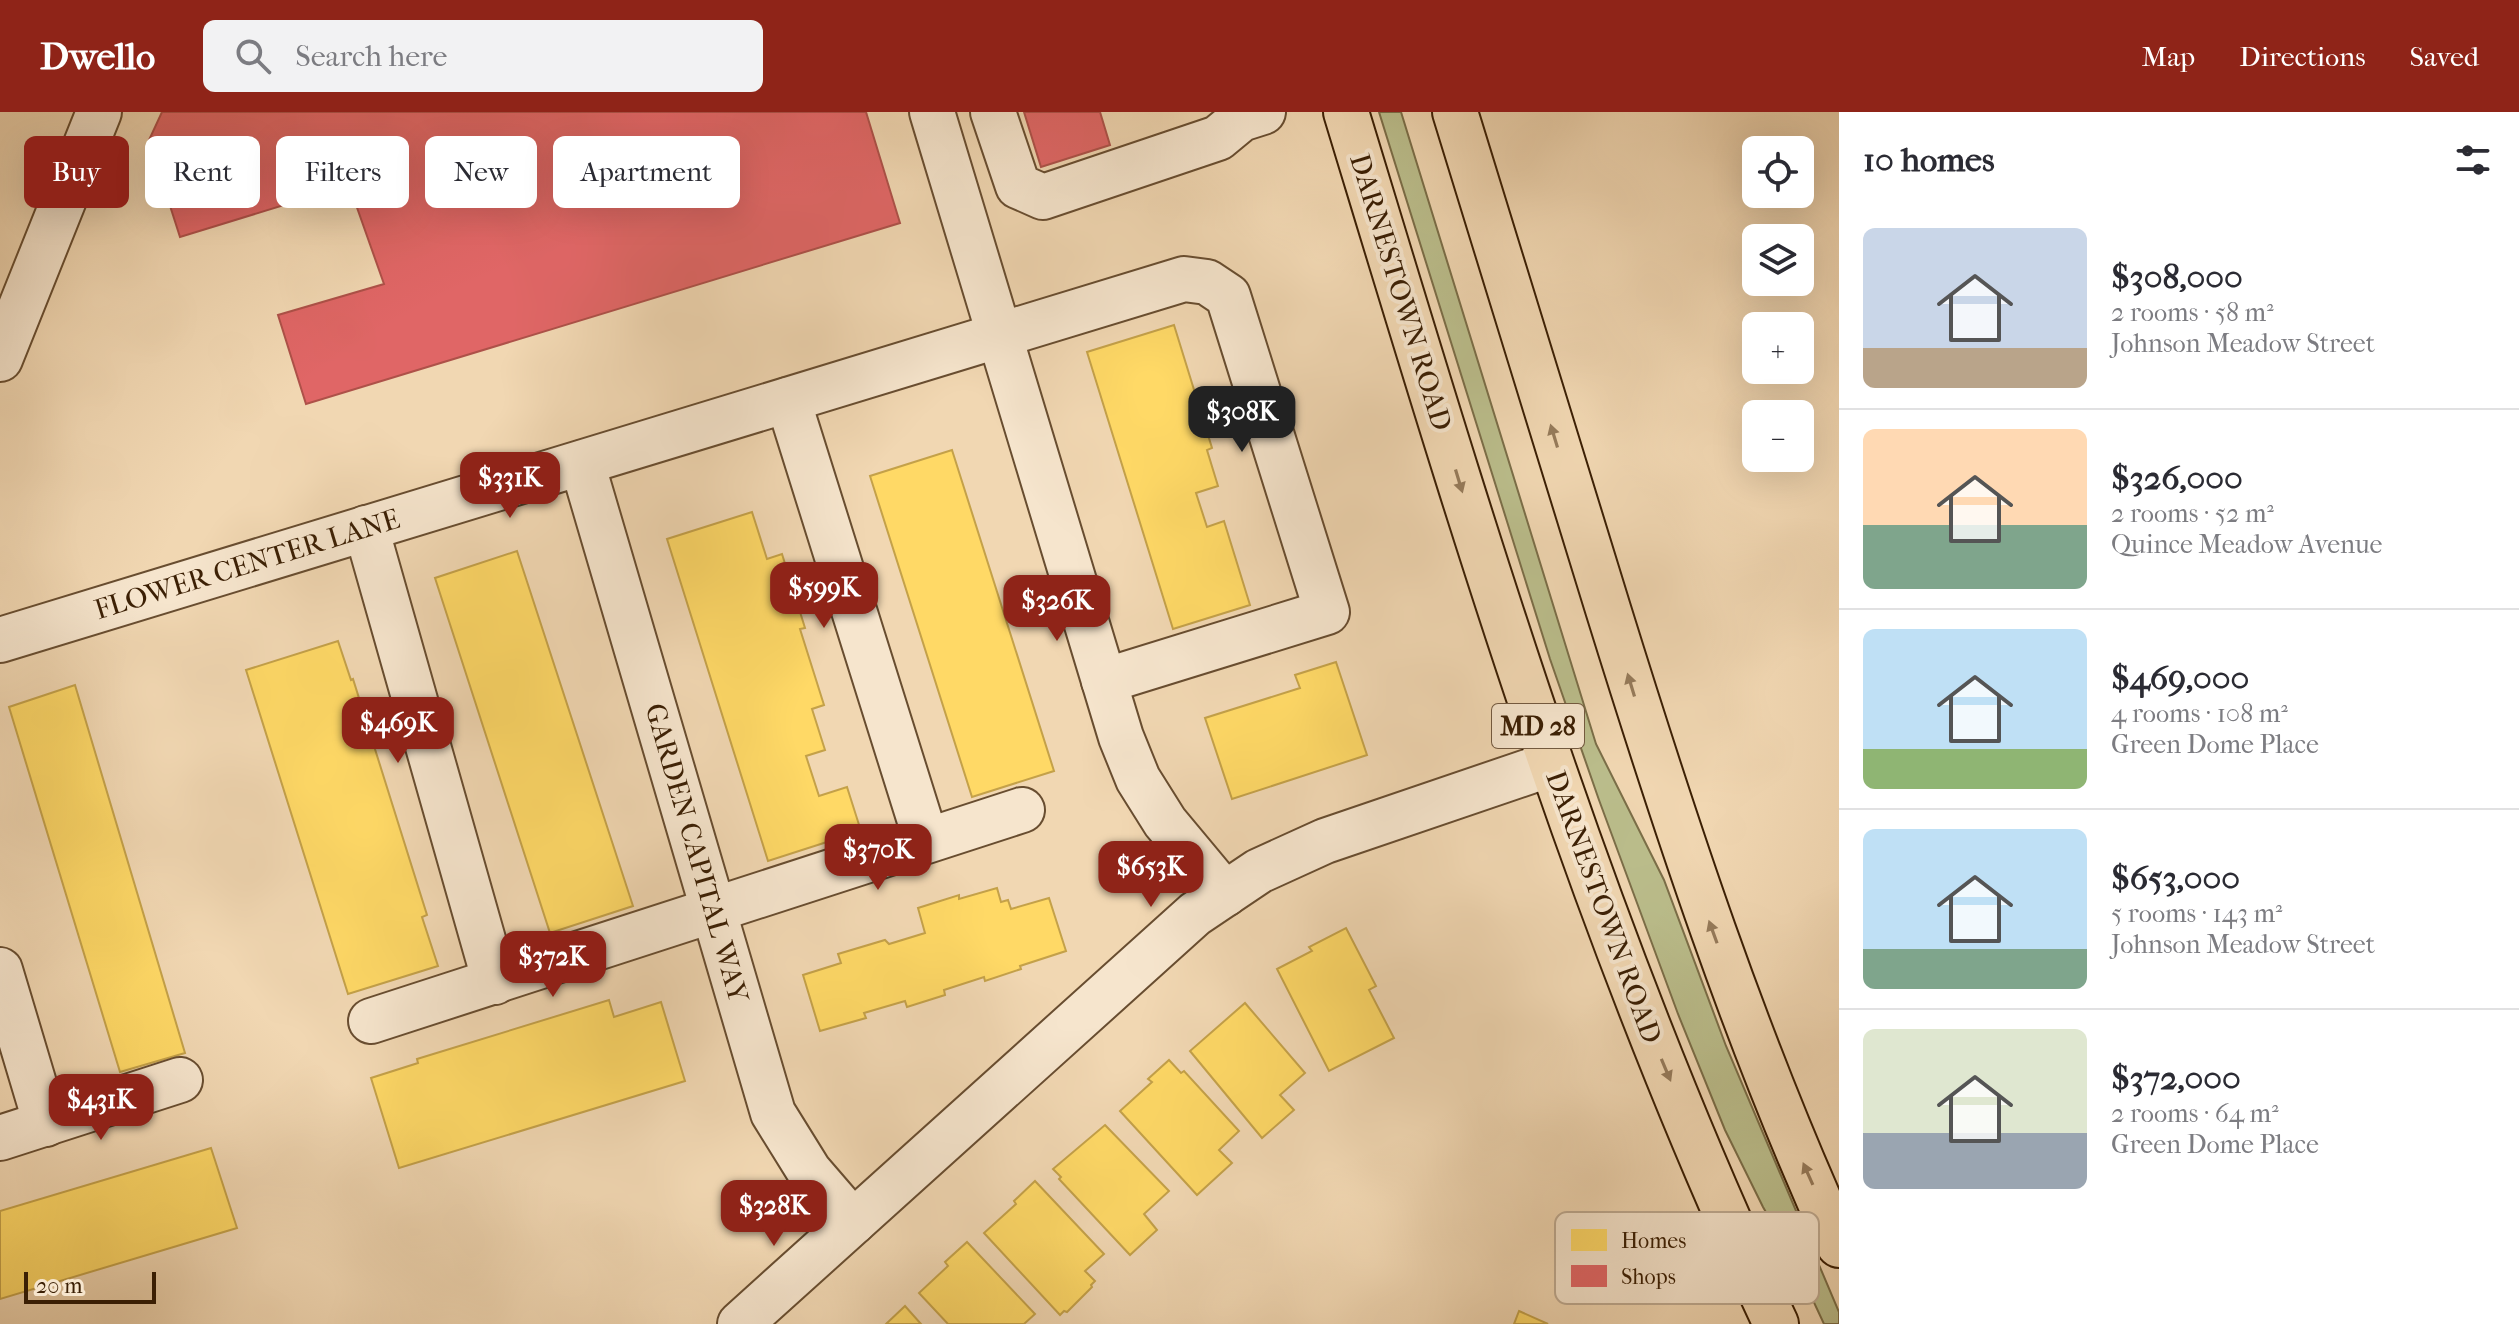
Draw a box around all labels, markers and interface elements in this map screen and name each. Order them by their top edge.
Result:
search box [203,20,763,92]
text: Dwello [40,34,155,79]
icon: search [231,34,275,78]
text: Search here [295,39,447,74]
text: Map [2142,40,2195,73]
text: Directions [2239,40,2366,73]
text: Saved [2410,40,2479,73]
chip: Buy [24,136,129,208]
chip: Rent [145,136,260,208]
chip: Filters [276,136,409,208]
chip: New [425,136,537,208]
chip: Apartment [553,136,740,208]
map controls [1742,136,1814,472]
button: locate [1742,136,1814,208]
icon: filters [2451,138,2495,182]
text: 10 homes [1863,140,1994,180]
street label: DARNESTOWN ROAD [1343,150,1459,434]
button: layers [1742,224,1814,296]
text: $308,000 [2111,257,2243,297]
icon: home [1927,260,2023,356]
text: 2 rooms · 58 m² [2111,297,2274,328]
button: + [1742,312,1814,384]
text: Johnson Meadow Street [2111,328,2375,359]
pin: $308K [1186,386,1298,454]
text: $308K [1206,396,1278,427]
button: − [1742,400,1814,472]
one-way arrow [1548,424,1560,448]
pin: $331K [454,452,566,520]
text: $326,000 [2111,458,2243,498]
icon: home [1927,461,2023,557]
text: $331K [478,462,542,493]
one-way arrow [1453,469,1466,493]
text: 2 rooms · 52 m² [2111,498,2274,529]
street label: FLOWER CENTER LANE [90,502,404,626]
text: Quince Meadow Avenue [2111,529,2382,560]
pin: $599K [768,562,880,630]
text: $599K [788,572,860,603]
pin: $326K [1001,575,1113,643]
text: $326K [1021,585,1093,616]
text: $469,000 [2111,658,2249,698]
icon: home [1927,661,2023,757]
one-way arrow [1625,672,1637,696]
pin: $469K [342,697,454,765]
text: 4 rooms · 108 m² [2111,698,2288,729]
street label: GARDEN CAPITAL WAY [638,700,756,1007]
road number: MD 28 [1492,704,1584,748]
text: $469K [360,707,436,738]
text: Green Dome Place [2111,729,2319,760]
street label: DARNESTOWN ROAD [1539,766,1669,1048]
pin: $370K [822,824,934,892]
text: $370K [843,834,913,865]
pin: $653K [1095,841,1207,909]
text: $653K [1116,851,1186,882]
text: $653,000 [2111,858,2240,898]
icon: home [1927,861,2023,957]
text: 5 rooms · 143 m² [2111,898,2282,929]
one-way arrow [1706,919,1719,943]
text: Johnson Meadow Street [2111,929,2375,960]
pin: $372K [497,931,609,999]
text: $372K [518,941,588,972]
one-way arrow [1659,1058,1672,1082]
text: $372,000 [2111,1058,2241,1098]
icon: home [1927,1061,2023,1157]
pin: $431K [45,1074,157,1142]
text: $431K [67,1084,135,1115]
text: 2 rooms · 64 m² [2111,1098,2279,1129]
text: Green Dome Place [2111,1129,2319,1160]
one-way arrow [1801,1162,1814,1185]
pin: $328K [718,1180,830,1248]
text: $328K [739,1190,809,1221]
legend [1555,1212,1819,1304]
text: Homes [1621,1228,1686,1254]
text: Shops [1621,1264,1676,1290]
scale bar [24,1268,156,1304]
text: 20 m [36,1273,82,1299]

